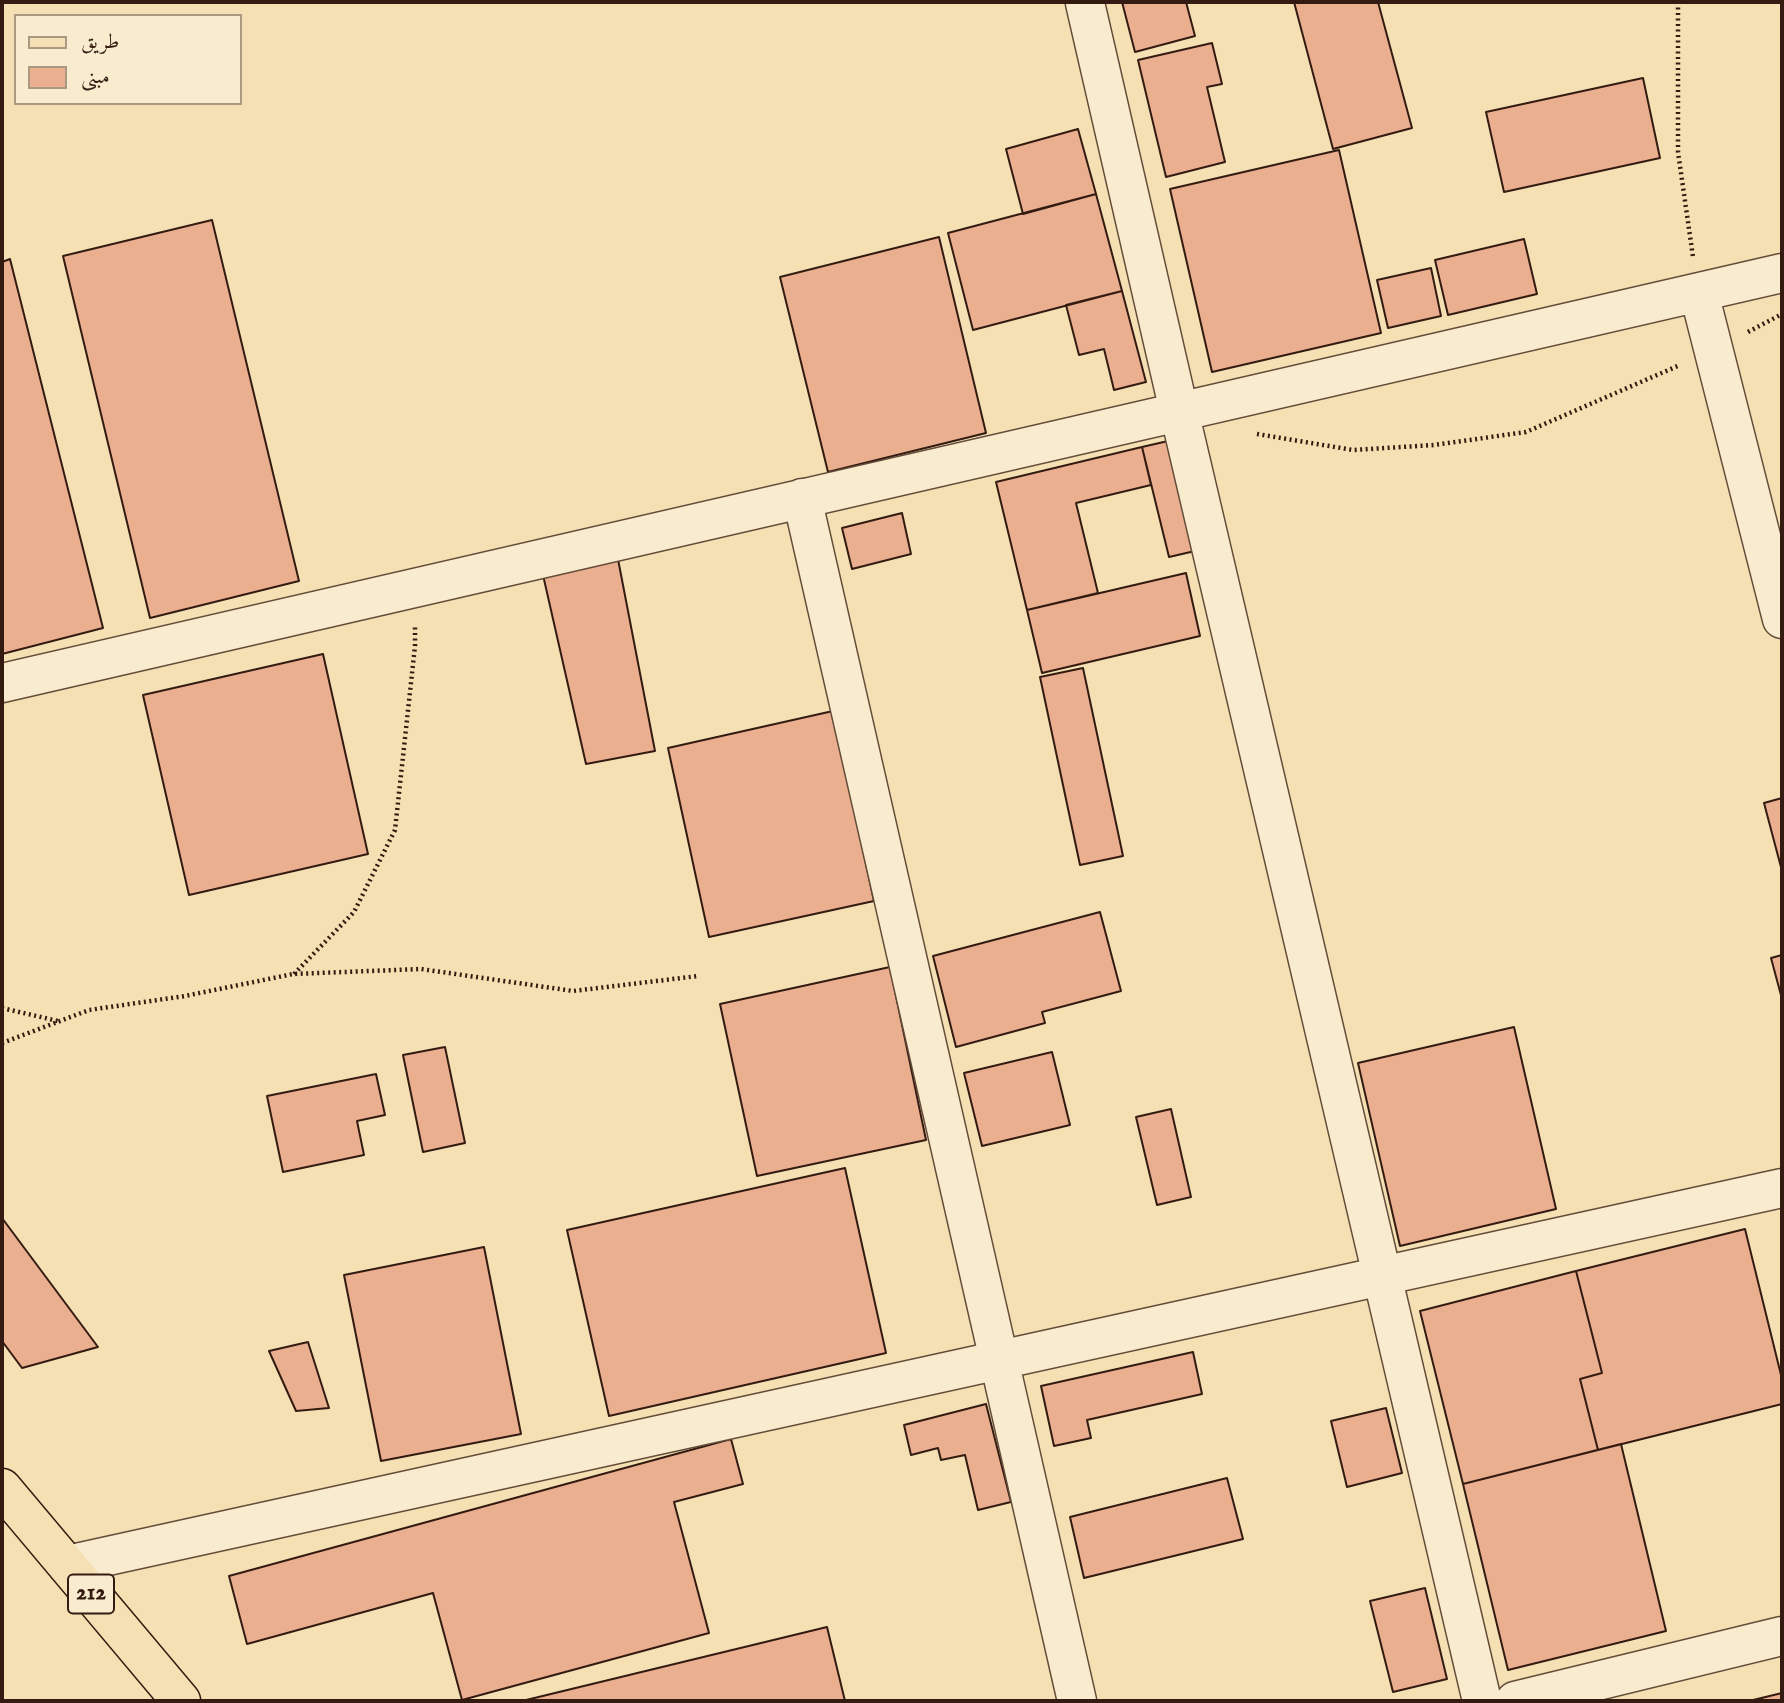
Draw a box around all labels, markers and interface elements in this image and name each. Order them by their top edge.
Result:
legend [14,14,242,105]
text: طريق [81,29,119,56]
text: مبنى [81,64,110,91]
road number: 212 [68,1574,114,1614]

